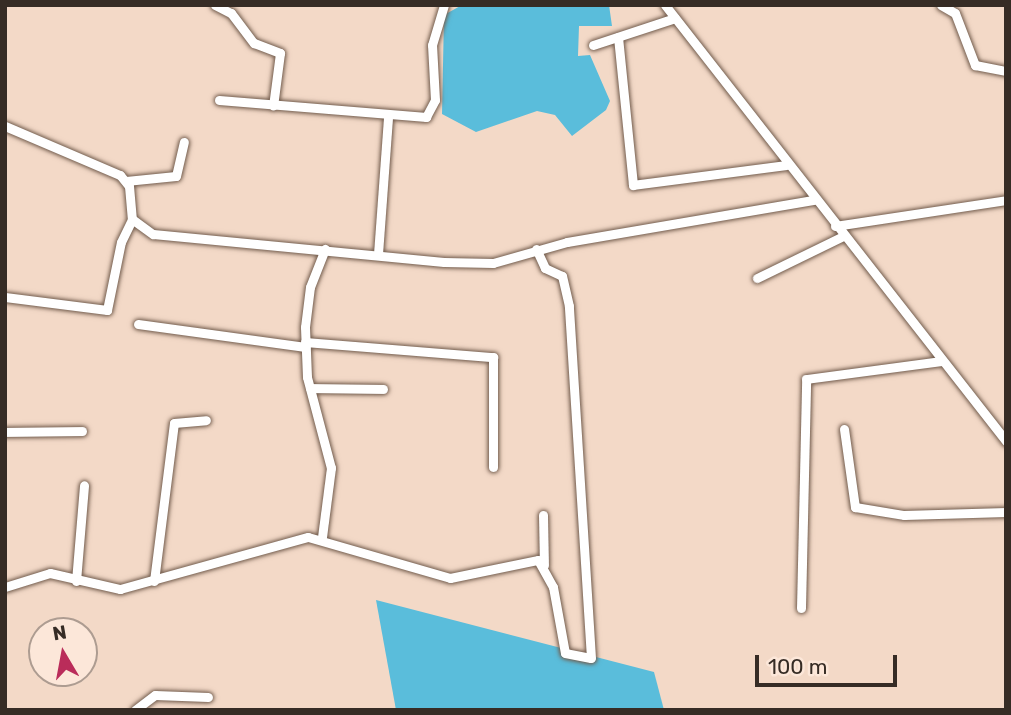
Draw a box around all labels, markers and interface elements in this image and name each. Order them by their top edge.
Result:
north arrow [28,617,98,687]
text: N [51,620,68,645]
scale bar [759,642,901,686]
text: 100 m [768,654,827,679]

